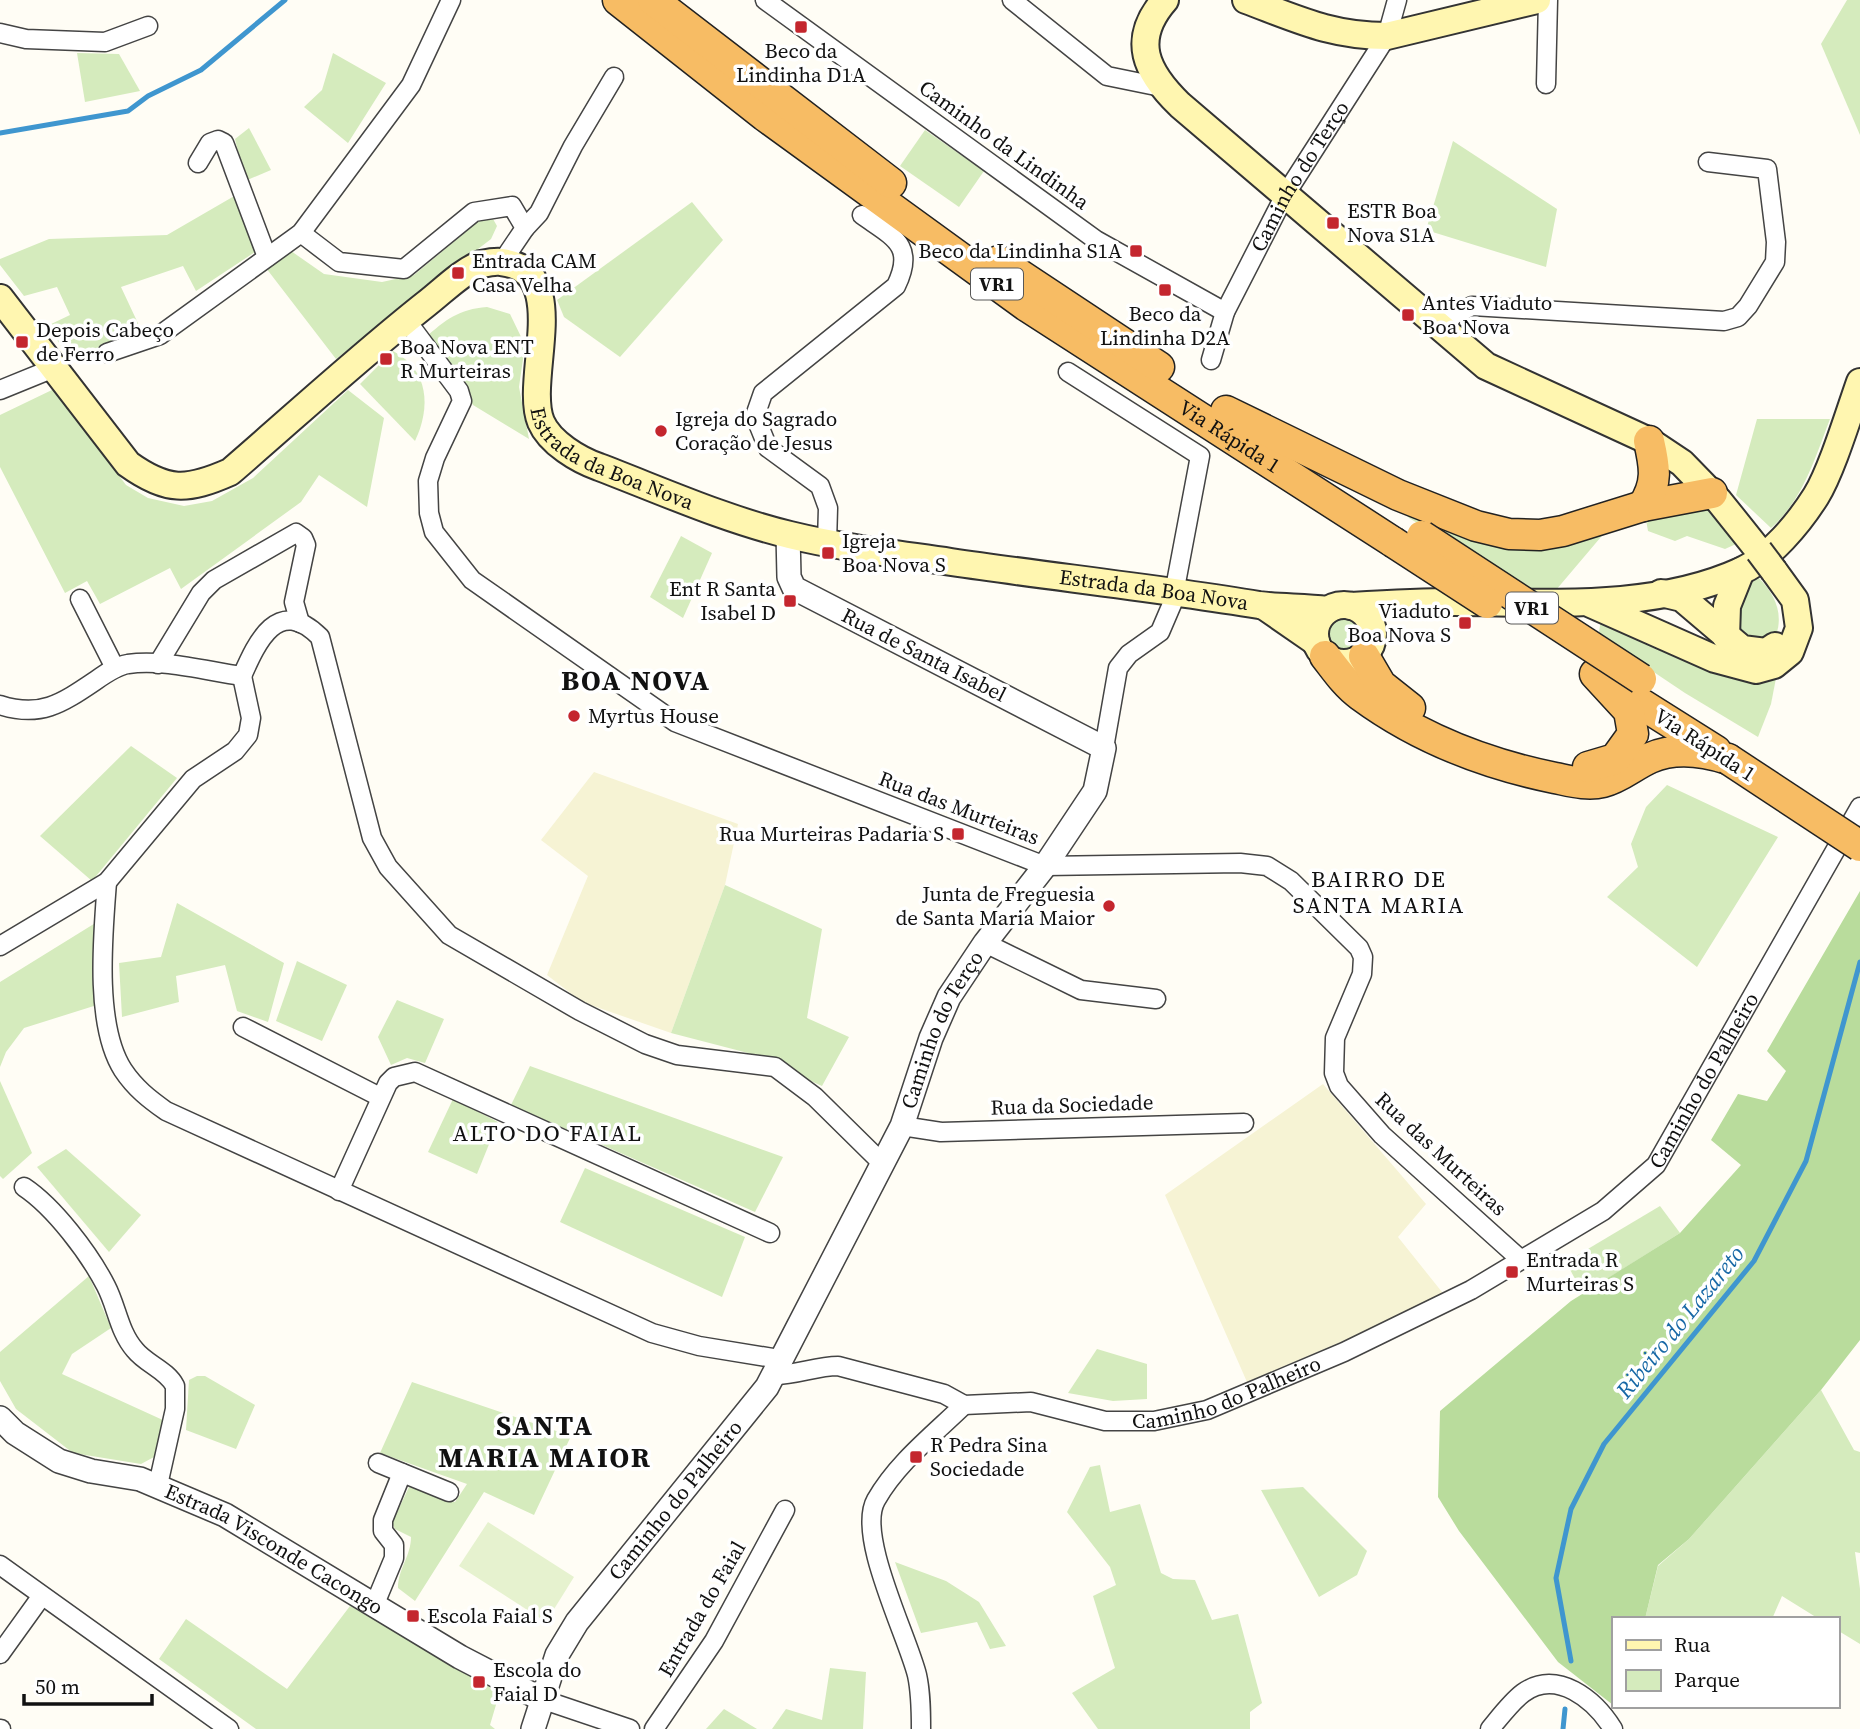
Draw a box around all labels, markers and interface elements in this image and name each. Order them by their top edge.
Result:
marker: Beco da Lindinha D1A [793,19,809,35]
place label: Beco da Lindinha D1A [736,36,866,89]
street label: Caminho da Lindinha [913,73,1095,216]
street label: Caminho do Terço [1243,95,1356,257]
place label: ESTR Boa Nova S1A [1347,196,1437,249]
marker: ESTR Boa Nova S1A [1325,215,1341,231]
place label: Beco da Lindinha S1A [918,236,1122,265]
marker: Beco da Lindinha S1A [1128,243,1144,259]
place label: Entrada CAM Casa Velha [472,246,597,299]
marker: Entrada CAM Casa Velha [450,265,466,281]
road number: VR1 [971,268,1023,300]
marker: Beco da Lindinha D2A [1157,282,1173,298]
place label: Antes Viaduto Boa Nova [1422,288,1552,341]
place label: Beco da Lindinha D2A [1100,299,1230,352]
marker: Antes Viaduto Boa Nova [1400,307,1416,323]
place label: Depois Cabeço de Ferro [36,315,174,368]
place label: Boa Nova ENT R Murteiras [400,332,534,385]
marker: Depois Cabeço de Ferro [14,334,30,350]
marker: Boa Nova ENT R Murteiras [378,351,394,367]
street label: Via Rápida 1 [1173,393,1286,480]
street label: Estrada da Boa Nova [523,404,698,517]
place label: Igreja do Sagrado Coração de Jesus [675,404,837,457]
marker: Igreja do Sagrado Coração de Jesus [653,423,669,439]
place label: Igreja Boa Nova S [842,526,946,579]
marker: Igreja Boa Nova S [820,545,836,561]
street label: Estrada da Boa Nova [1058,562,1251,617]
place label: Ent R Santa Isabel D [669,574,776,627]
marker: Ent R Santa Isabel D [782,593,798,609]
road number: VR1 [1506,593,1558,624]
place label: Viaduto Boa Nova S [1347,596,1451,649]
street label: Rua de Santa Isabel [837,601,1012,709]
marker: Viaduto Boa Nova S [1457,615,1473,631]
district label: BOA NOVA [561,661,711,699]
place label: Myrtus House [588,701,719,730]
street label: Via Rápida 1 [1649,701,1762,788]
marker: Myrtus House [566,708,582,724]
street label: Rua das Murteiras [875,764,1044,852]
place label: Rua Murteiras Padaria S [719,819,944,848]
marker: Rua Murteiras Padaria S [950,826,966,842]
district label: BAIRRO DE SANTA MARIA [1293,863,1465,921]
place label: Junta de Freguesia de Santa Maria Maior [895,879,1095,932]
marker: Junta de Freguesia de Santa Maria Maior [1101,898,1117,914]
street label: Caminho do Terço [894,945,990,1112]
street label: Caminho do Palheiro [1642,987,1765,1174]
street label: Rua das Murteiras [1369,1085,1513,1222]
street label: Rua da Sociedade [990,1087,1154,1122]
district label: ALTO DO FAIAL [453,1117,643,1149]
water label: Ribeiro do Lazareto [1608,1239,1752,1406]
place label: Entrada R Murteiras S [1526,1245,1634,1298]
marker: Entrada R Murteiras S [1504,1264,1520,1280]
street label: Caminho do Palheiro [1132,1348,1325,1435]
district label: SANTA MARIA MAIOR [438,1406,652,1476]
street label: Caminho do Palheiro [601,1414,749,1586]
place label: R Pedra Sina Sociedade [930,1430,1048,1483]
marker: R Pedra Sina Sociedade [908,1449,924,1465]
street label: Estrada Visconde Cacongo [161,1476,389,1621]
street label: Entrada do Faial [651,1536,752,1682]
place label: Escola Faial S [427,1601,553,1630]
marker: Escola Faial S [405,1608,421,1624]
legend [1612,1617,1839,1708]
text: Rua [1674,1630,1711,1659]
place label: Escola do Faial D [493,1655,581,1708]
scale bar [24,1662,152,1706]
text: Parque [1674,1665,1740,1694]
text: 50 m [35,1672,80,1701]
marker: Escola do Faial D [471,1674,487,1690]

